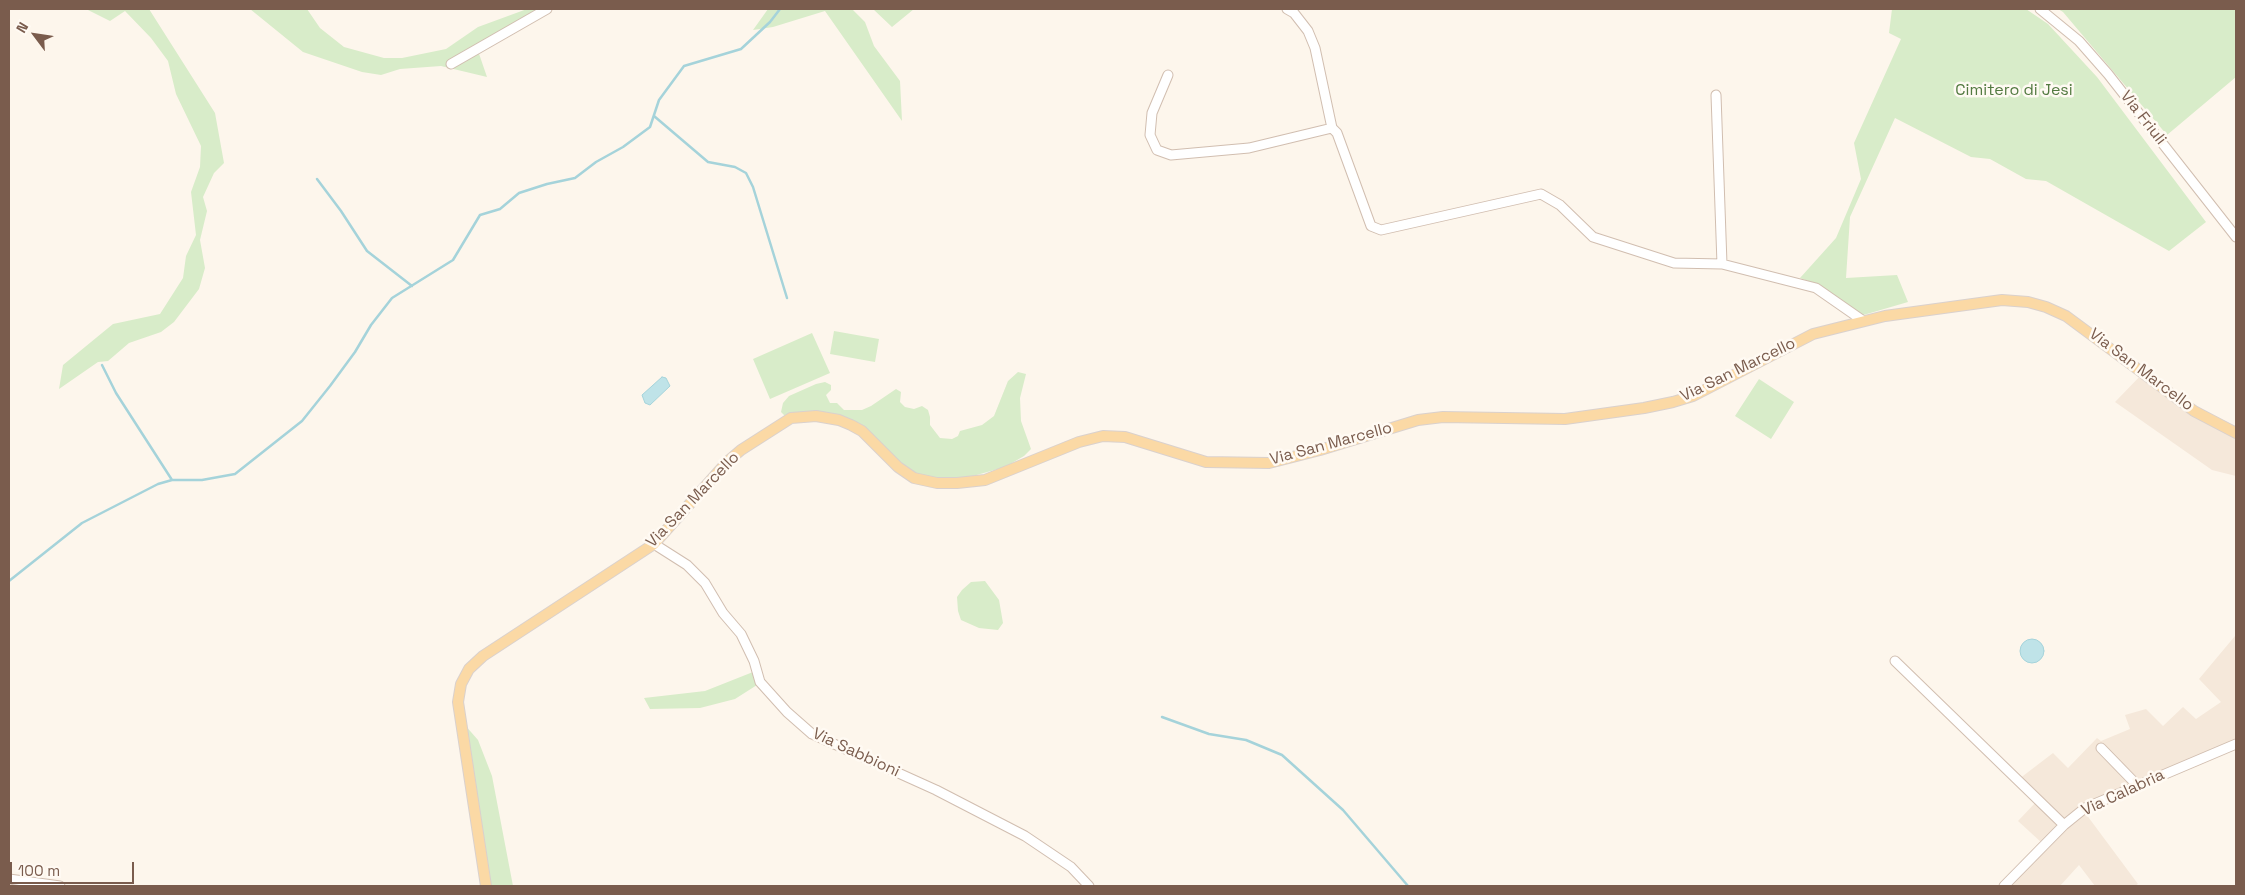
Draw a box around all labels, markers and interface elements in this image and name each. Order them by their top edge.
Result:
north arrow [10,10,60,60]
text: N [12,19,32,36]
park label: Cimitero di Jesi [1955,81,2073,101]
street label: Via Friuli [2116,87,2170,149]
street label: Via San Marcello [2085,325,2197,415]
street label: Via San Marcello [1677,334,1799,406]
street label: Via San Marcello [1268,418,1394,470]
street label: Via San Marcello [642,448,744,552]
street label: Via Sabbioni [809,724,903,782]
street label: Via Calabria [2079,765,2167,821]
scale bar [12,852,136,884]
text: 100 m [18,861,60,880]

